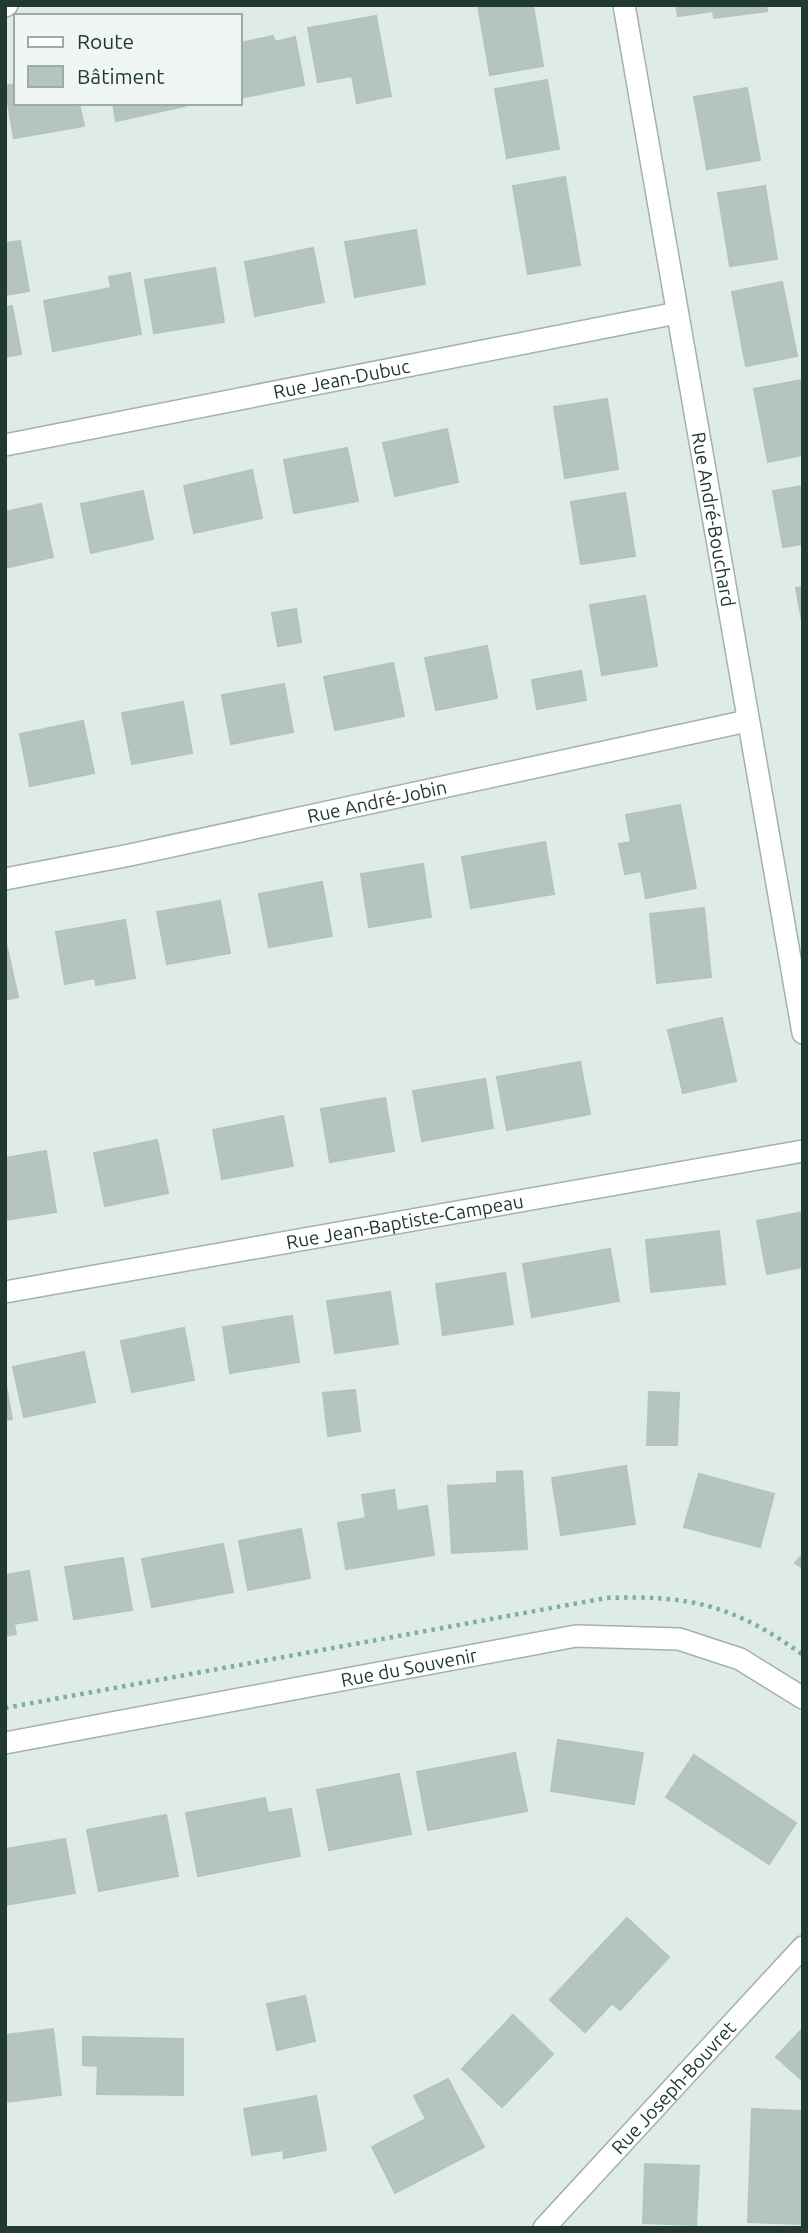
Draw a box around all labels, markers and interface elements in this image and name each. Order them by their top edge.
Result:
legend [14,14,242,105]
text: Route [77,29,134,53]
text: Bâtiment [77,64,164,88]
street label: Rue Jean-Dubuc [271,355,412,403]
street label: Rue André-Bouchard [688,430,740,608]
street label: Rue André-Jobin [305,776,449,827]
street label: Rue Jean-Baptiste-Campeau [284,1190,525,1253]
street label: Rue du Souvenir [339,1644,479,1691]
street label: Rue Joseph-Bouvret [607,2016,740,2159]

